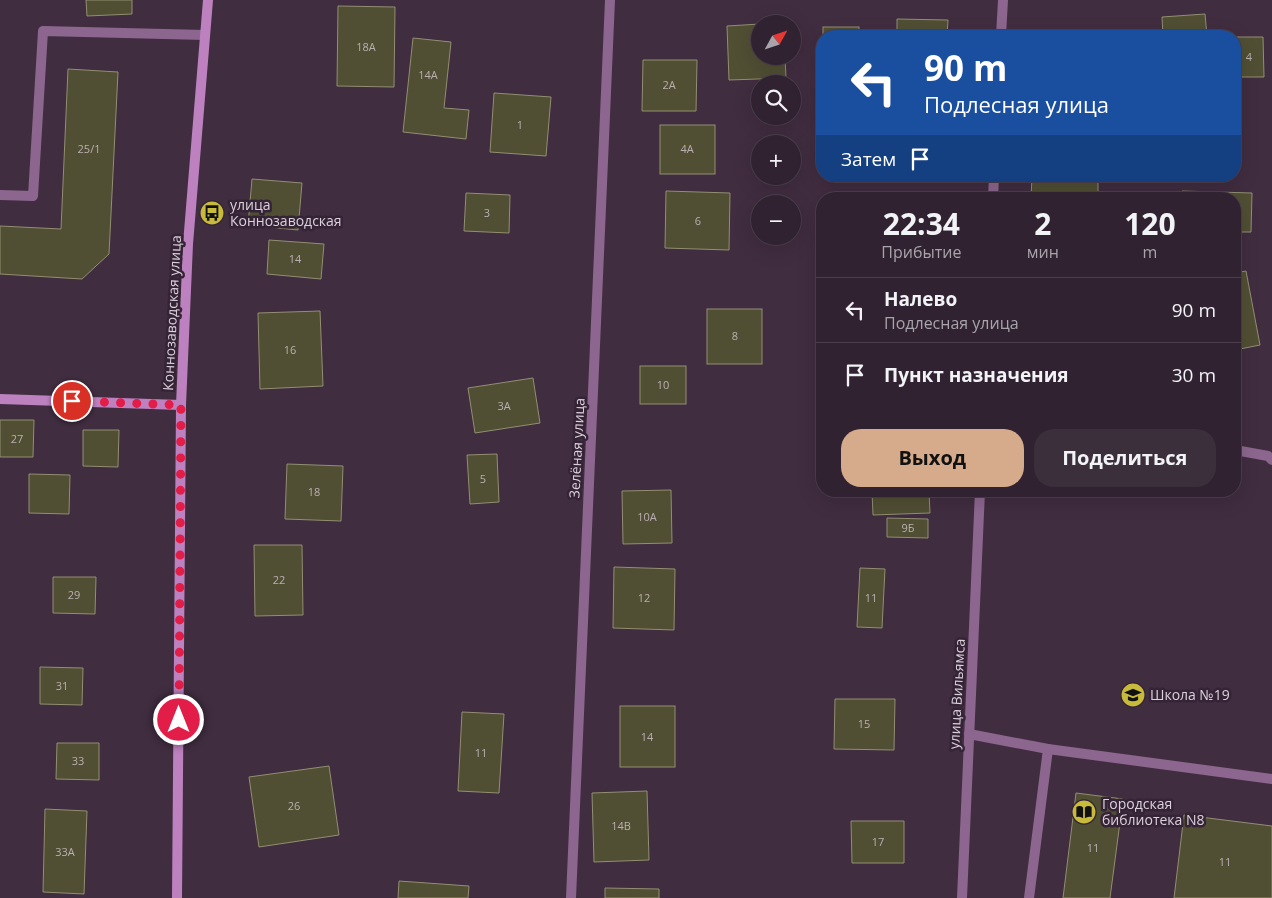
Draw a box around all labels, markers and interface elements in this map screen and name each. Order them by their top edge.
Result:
north arrow [751,15,801,65]
map controls [751,15,801,245]
house number: 18А [356,39,376,54]
text: 90 m [924,44,1007,91]
house number: 4 [1246,49,1253,64]
icon: left [841,50,906,115]
house number: 14А [418,67,438,82]
button: search [751,75,801,125]
house number: 2А [662,77,676,92]
text: Подлесная улица [924,89,1109,119]
house number: 1 [517,117,523,132]
button: + [751,135,801,185]
house number: 25/1 [78,141,100,156]
house number: 4А [680,141,694,156]
icon: arrive [906,145,934,173]
text: Затем [841,146,896,172]
place label: улица Коннозаводская [230,195,342,230]
button: − [751,195,801,245]
bus stop icon: улица Коннозаводская [199,200,225,226]
text: 22:34 [883,203,960,244]
text: 2 [1034,203,1051,244]
text: 120 [1124,203,1176,244]
house number: 3 [484,205,490,220]
house number: 6 [695,213,701,228]
street label: Коннозаводская улица [158,235,185,391]
text: Прибытие [881,241,961,263]
text: мин [1027,241,1059,263]
text: m [1143,241,1157,263]
house number: 14 [289,251,302,266]
text: Налево [884,286,957,312]
icon: left [841,296,869,324]
text: 90 m [1172,297,1216,323]
text: Подлесная улица [884,312,1019,334]
house number: 8 [732,328,738,343]
house number: 16 [284,342,296,357]
icon: arrive [841,361,869,389]
text: Пункт назначения [884,362,1069,388]
text: 30 m [1172,362,1216,388]
house number: 10 [657,377,669,392]
pin [51,380,93,422]
icon: arrive [58,387,86,415]
street label: Зелёная улица [564,397,589,499]
house number: 3А [497,398,511,413]
button: Выход [841,429,1024,487]
button: Поделиться [1034,429,1216,487]
house number: 27 [11,431,23,446]
house number: 5 [480,471,486,486]
house number: 18 [308,484,320,499]
house number: 10А [637,509,657,524]
house number: 9Б [901,520,915,535]
house number: 22 [273,572,285,587]
house number: 29 [68,587,80,602]
house number: 12 [638,590,650,605]
house number: 11 [865,590,877,605]
street label: улица Вильямса [944,638,969,750]
house number: 31 [56,678,68,693]
school or university icon: Школа №19 [1120,682,1146,708]
place label: Школа №19 [1150,685,1230,704]
position arrow [152,693,204,745]
house number: 15 [858,716,870,731]
house number: 14 [641,729,654,744]
house number: 11 [475,745,487,760]
house number: 33 [72,753,84,768]
place label: Городская библиотека N8 [1102,794,1205,829]
house number: 26 [288,798,300,813]
library icon: Городская библиотека N8 [1071,799,1097,825]
house number: 14В [611,818,631,833]
house number: 17 [872,834,884,849]
house number: 11 [1087,840,1099,855]
house number: 33А [55,844,75,859]
house number: 11 [1219,854,1231,869]

